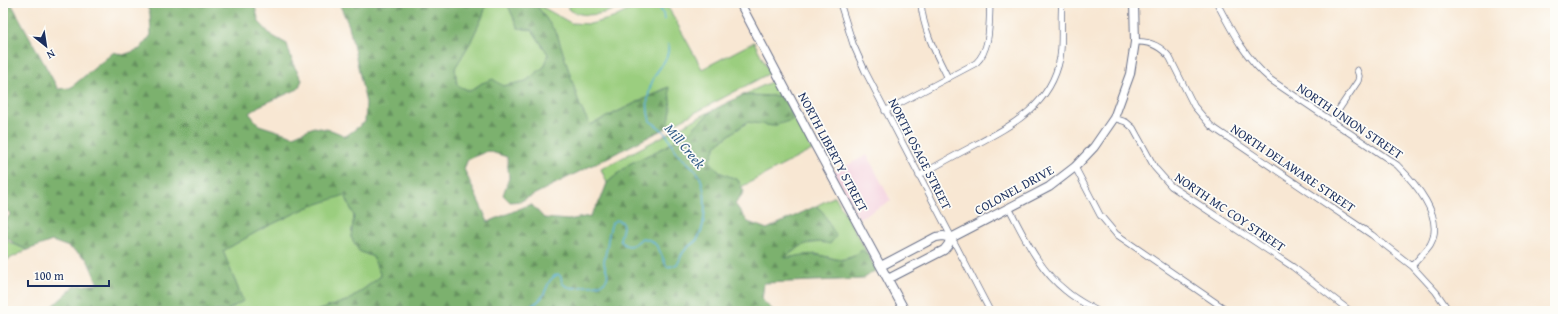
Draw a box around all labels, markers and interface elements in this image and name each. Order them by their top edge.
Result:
north arrow [26,26,66,66]
text: N [43,46,58,64]
street label: NORTH UNION STREET [1293,78,1407,164]
street label: NORTH LIBERTY STREET [793,89,873,216]
street label: NORTH OSAGE STREET [884,95,957,214]
water label: Mill Creek [660,119,710,173]
street label: NORTH DELAWARE STREET [1227,119,1360,217]
street label: COLONEL DRIVE [971,160,1057,220]
street label: NORTH MC COY STREET [1171,168,1290,257]
scale bar [28,262,109,288]
text: 100 m [34,267,64,284]

